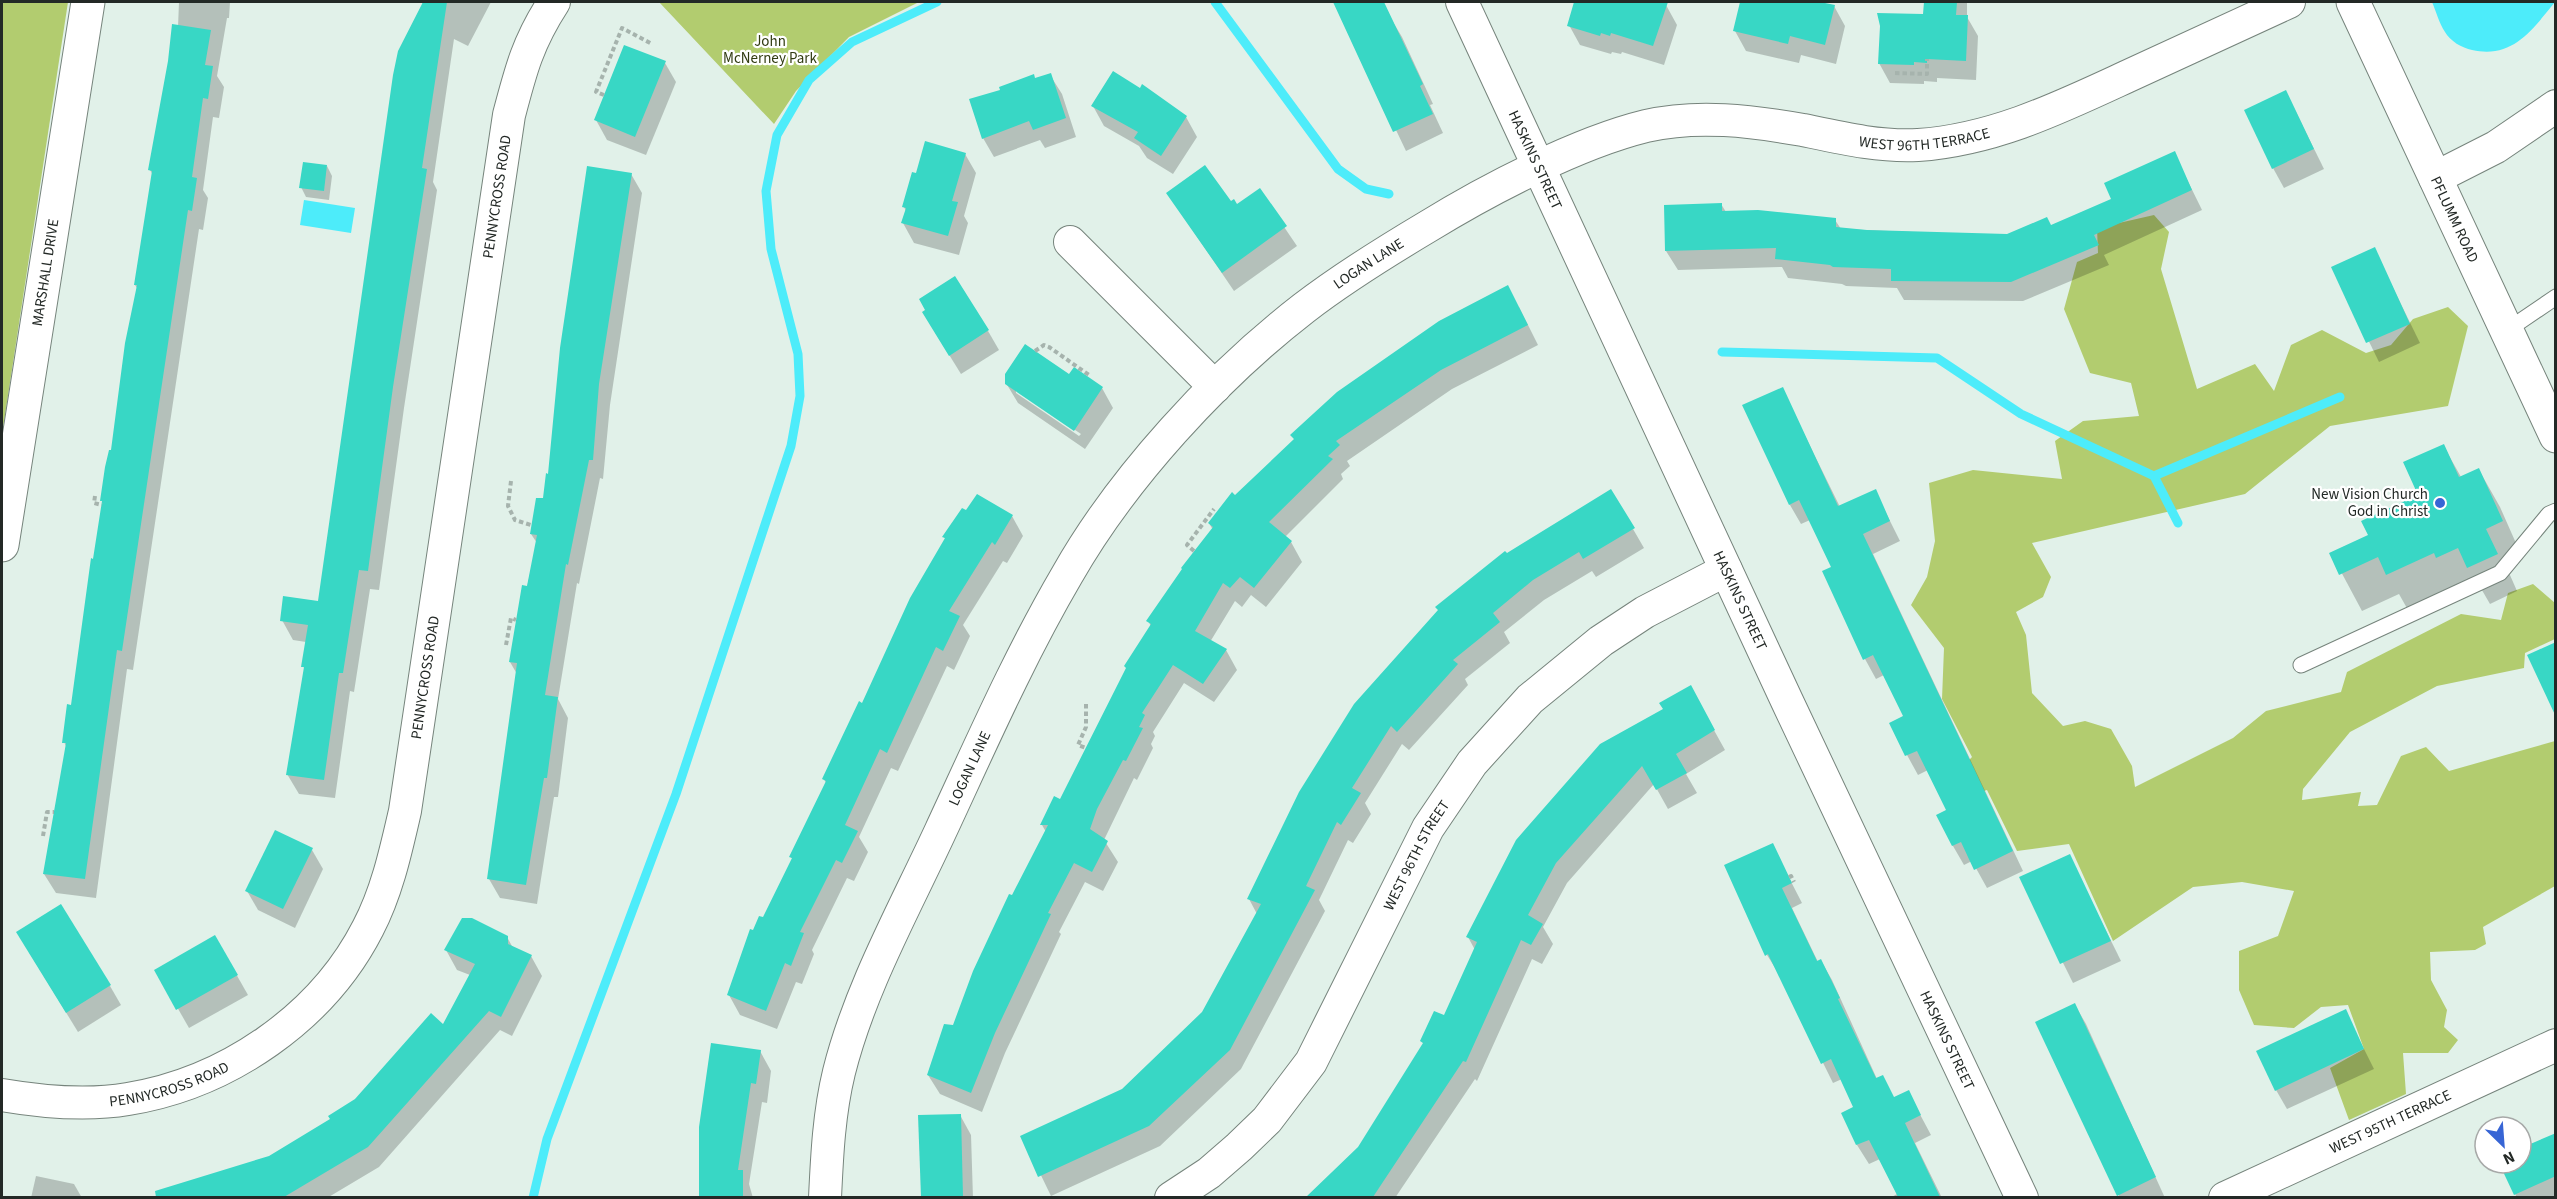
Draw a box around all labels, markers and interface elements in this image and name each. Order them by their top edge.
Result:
park label: John McNerney Park [723,31,818,69]
street label: HASKINS STREET [1503,107,1567,213]
street label: WEST 96TH TERRACE [1857,123,1992,156]
street label: PENNYCROSS ROAD [478,134,517,260]
street label: PFLUMM ROAD [2425,173,2483,266]
street label: MARSHALL DRIVE [27,217,65,328]
street label: LOGAN LANE [1329,233,1408,294]
place label: New Vision Church God in Christ [2311,484,2428,522]
marker: New Vision Church God in Christ [2433,496,2447,510]
street label: HASKINS STREET [1708,548,1772,654]
street label: PENNYCROSS ROAD [406,614,445,741]
street label: LOGAN LANE [944,728,996,809]
street label: WEST 96TH STREET [1378,796,1455,914]
street label: HASKINS STREET [1914,987,1979,1093]
street label: PENNYCROSS ROAD [108,1057,233,1112]
street label: WEST 95TH TERRACE [2326,1085,2455,1159]
north arrow [2473,1115,2533,1175]
text: N [2499,1145,2518,1170]

